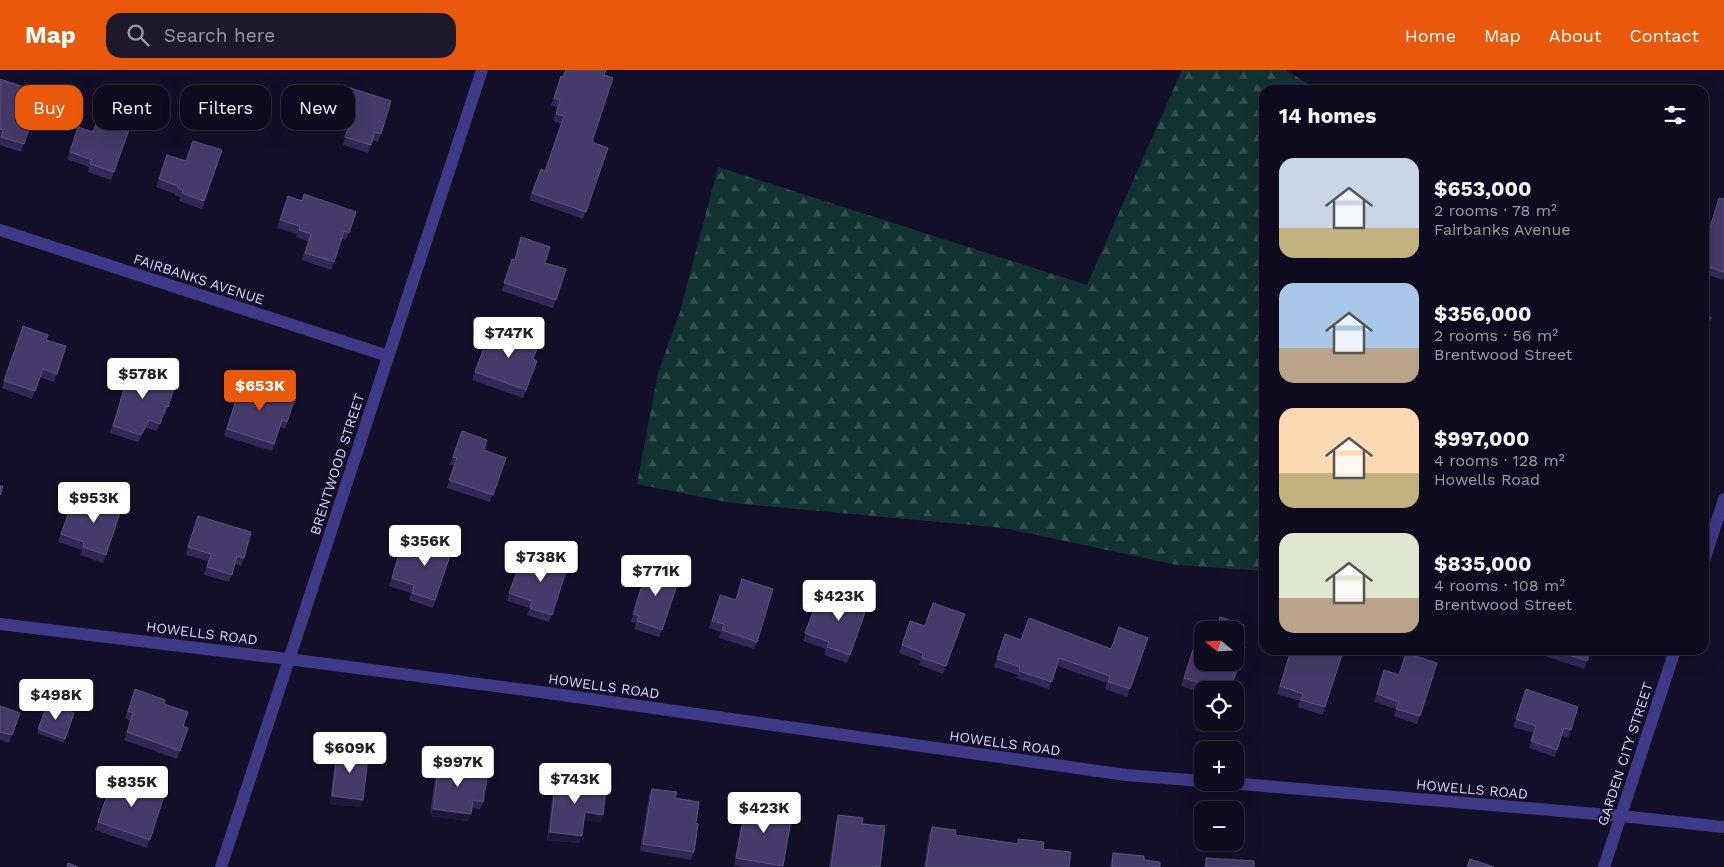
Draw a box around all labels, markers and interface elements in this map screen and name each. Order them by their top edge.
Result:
search box [106,13,456,58]
text: Map [25,21,76,49]
icon: search [124,21,152,49]
text: Search here [164,24,275,47]
text: Home [1405,25,1456,46]
text: Map [1484,25,1521,46]
text: About [1549,25,1601,46]
text: Contact [1629,25,1699,46]
chip: Buy [15,85,83,130]
chip: Rent [93,85,170,130]
chip: Filters [180,85,271,130]
chip: New [281,85,355,130]
icon: filters [1661,101,1689,129]
text: 14 homes [1279,103,1376,128]
text: $653,000 [1434,176,1532,201]
icon: home [1319,178,1379,238]
text: 2 rooms · 78 m² [1434,201,1557,220]
text: Fairbanks Avenue [1434,220,1571,239]
street label: FAIRBANKS AVENUE [132,250,266,308]
text: $356,000 [1434,301,1532,326]
icon: home [1319,303,1379,363]
pin: $747K [474,316,544,359]
text: $747K [485,323,533,342]
text: 2 rooms · 56 m² [1434,326,1558,345]
text: Brentwood Street [1434,345,1572,364]
pin: $578K [108,358,178,400]
text: $578K [118,364,168,383]
pin: $653K [225,370,295,412]
text: $653K [235,376,285,395]
street label: BRENTWOOD STREET [307,391,368,537]
text: $997,000 [1434,426,1530,451]
icon: home [1319,428,1379,488]
text: 4 rooms · 128 m² [1434,451,1565,470]
text: Howells Road [1434,470,1540,489]
pin: $953K [59,482,129,524]
text: $953K [69,488,119,507]
pin: $356K [390,524,460,567]
text: $356K [400,531,450,550]
pin: $738K [506,540,576,583]
text: $738K [516,547,566,566]
text: $835,000 [1434,551,1532,576]
icon: home [1319,553,1379,613]
pin: $771K [621,554,691,597]
text: $771K [632,561,680,580]
text: 4 rooms · 108 m² [1434,576,1565,595]
pin: $423K [804,580,874,622]
text: $423K [814,586,864,605]
text: Brentwood Street [1434,595,1572,614]
street label: HOWELLS ROAD [145,618,259,648]
north arrow [1194,621,1244,671]
map controls [1194,621,1244,851]
street label: HOWELLS ROAD [547,670,661,702]
pin: $498K [21,678,91,721]
street label: GARDEN CITY STREET [1594,680,1656,828]
button: locate [1194,681,1244,731]
text: $498K [30,685,82,704]
street label: HOWELLS ROAD [948,727,1062,759]
pin: $609K [315,732,385,774]
text: $609K [324,738,376,757]
button: + [1194,741,1244,791]
pin: $997K [423,746,493,788]
text: $997K [433,752,483,771]
pin: $743K [540,762,610,805]
pin: $835K [97,766,167,808]
text: $743K [550,769,600,788]
text: $835K [107,772,157,791]
street label: HOWELLS ROAD [1415,776,1529,802]
pin: $423K [729,792,799,834]
text: $423K [739,798,789,817]
button: − [1194,801,1244,851]

